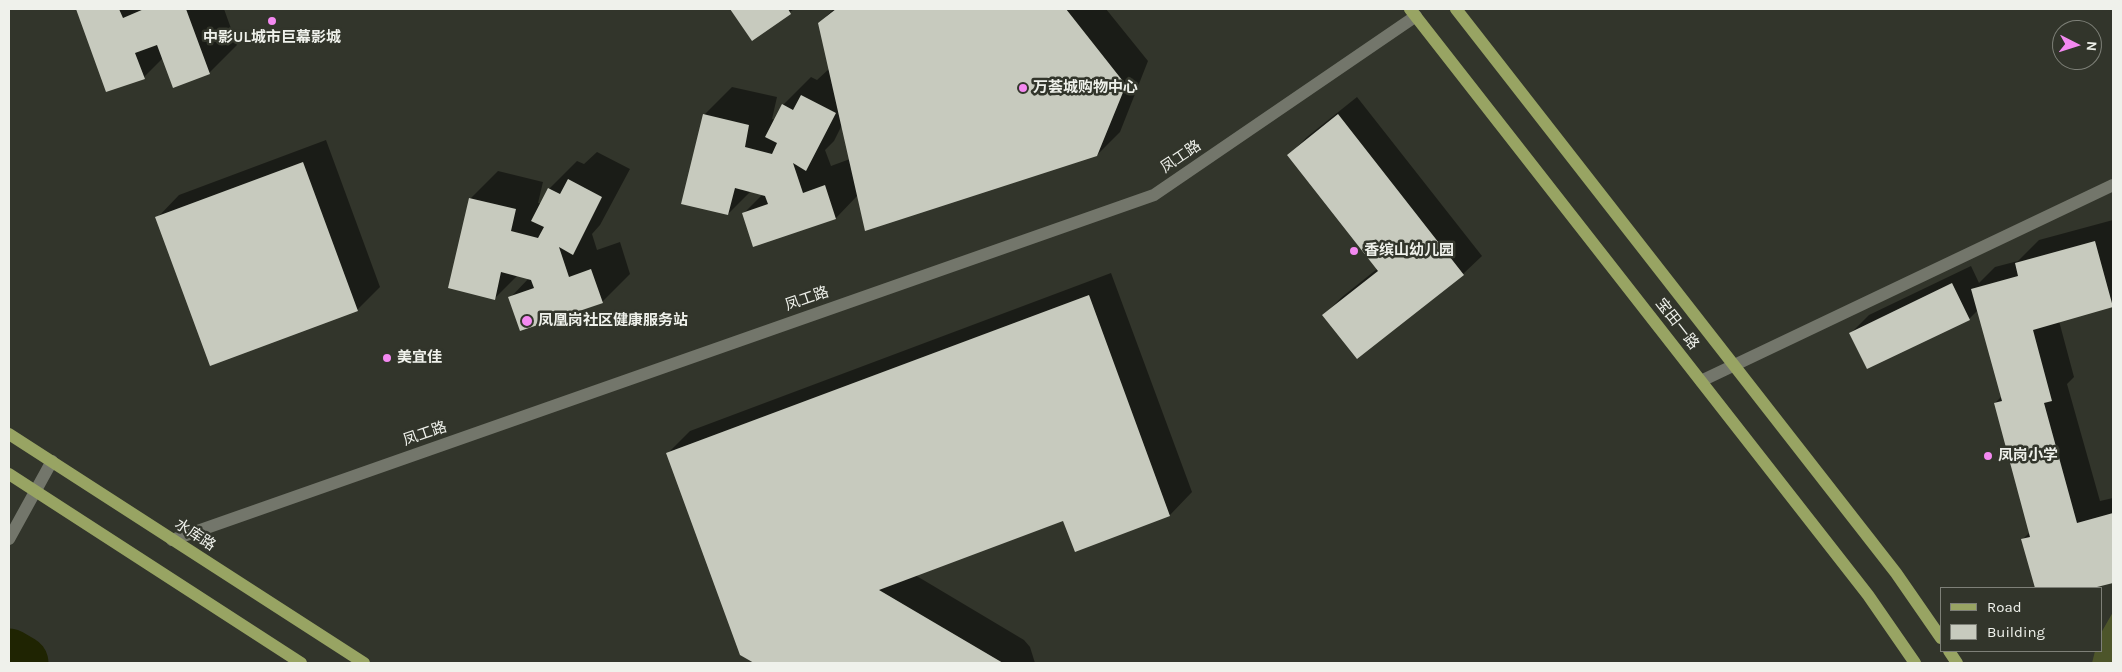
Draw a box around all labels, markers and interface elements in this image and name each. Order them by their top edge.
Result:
marker: 中影UL城市巨幕影城 [266,15,278,27]
north arrow [2052,20,2102,70]
place label: 中影UL城市巨幕影城 [203,29,341,47]
text: N [2083,41,2100,52]
place label: 万荟城购物中心 [1033,79,1138,97]
marker: 万荟城购物中心 [1017,82,1029,94]
street label: 凤工路 [1157,137,1205,177]
place label: 香缤山幼儿园 [1364,242,1454,260]
marker: 香缤山幼儿园 [1348,245,1360,257]
street label: 凤工路 [783,283,831,315]
street label: 宝田一路 [1651,295,1703,353]
place label: 凤凰岗社区健康服务站 [538,312,688,330]
marker: 凤凰岗社区健康服务站 [520,314,534,328]
place label: 美宜佳 [397,349,442,367]
marker: 美宜佳 [381,352,393,364]
street label: 凤工路 [401,418,449,450]
place label: 凤岗小学 [1998,447,2058,465]
marker: 凤岗小学 [1982,450,1994,462]
street label: 水库路 [171,515,219,555]
legend [1940,587,2102,652]
text: Road [1987,598,2022,616]
text: Building [1987,623,2045,641]

